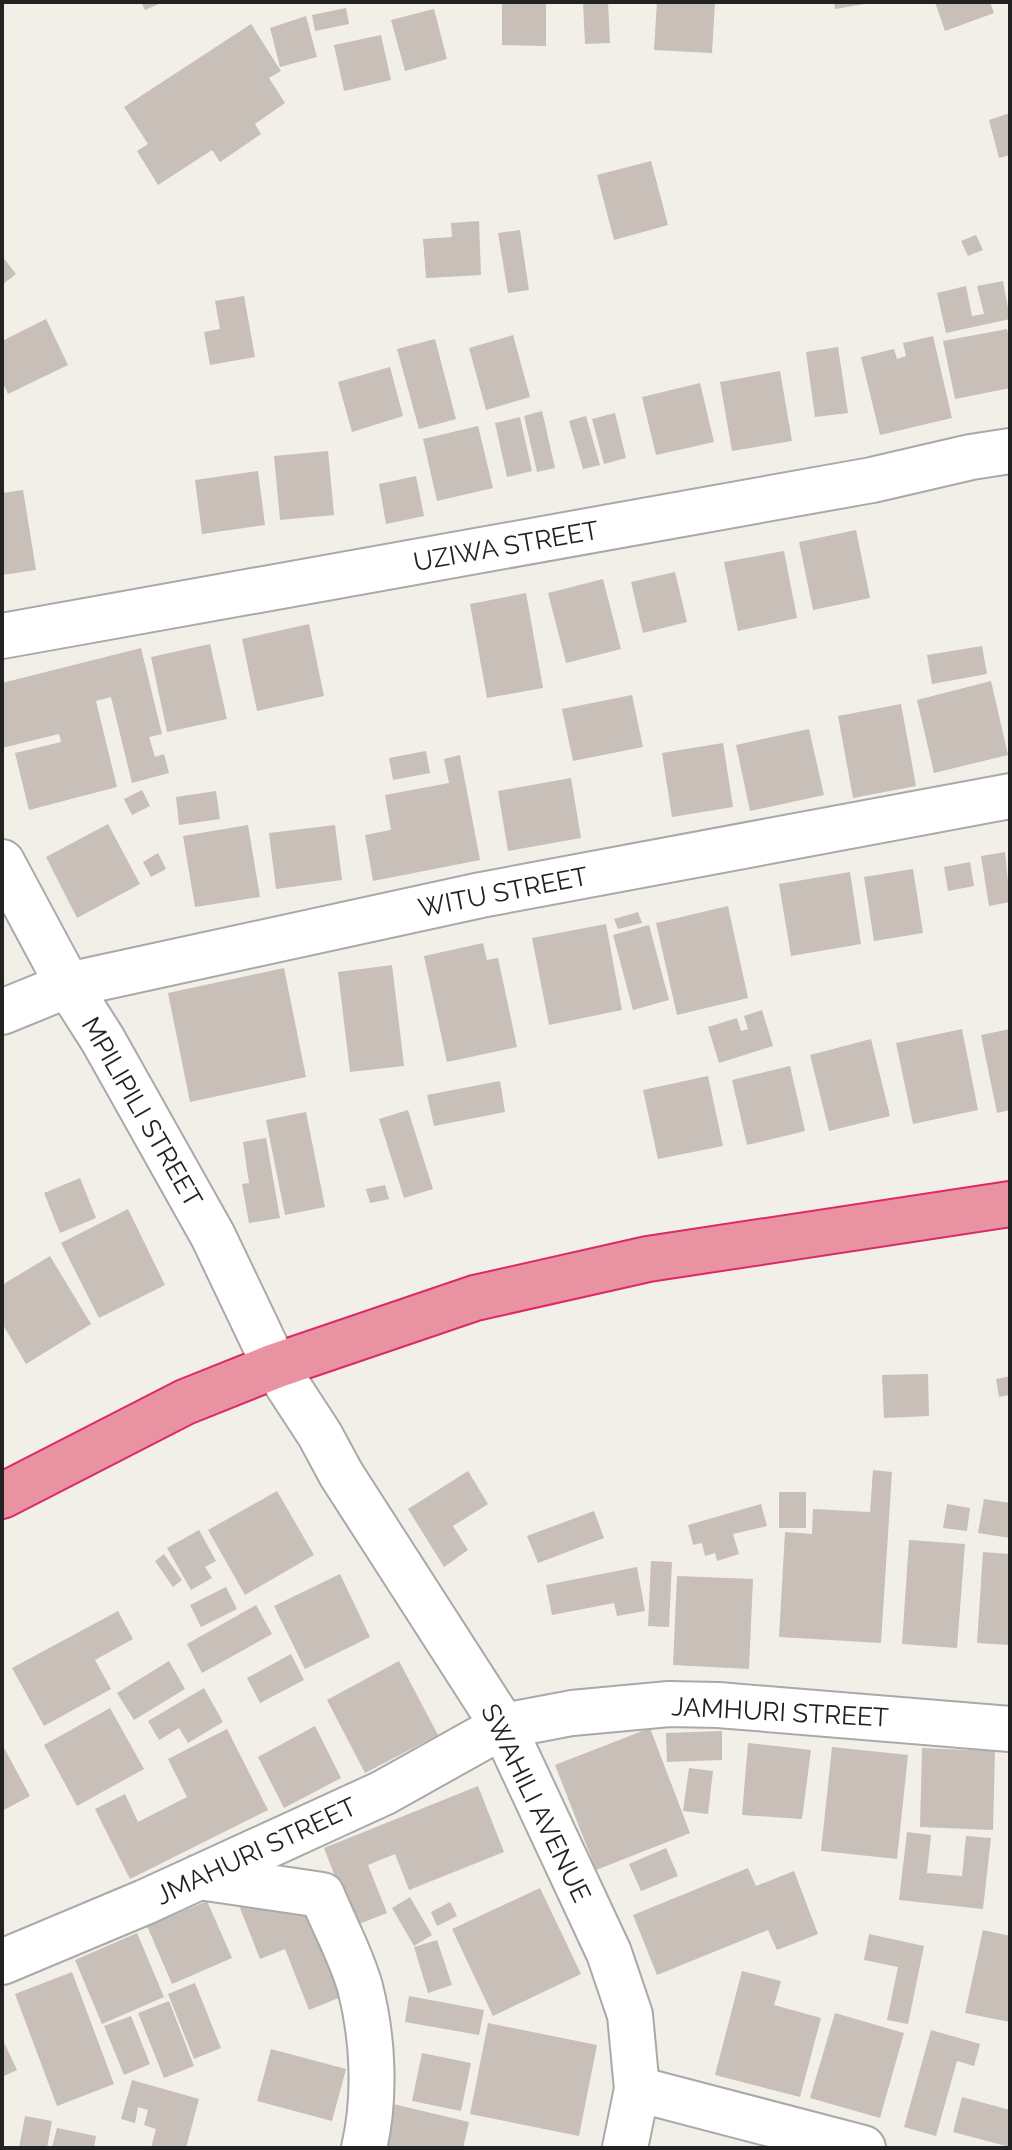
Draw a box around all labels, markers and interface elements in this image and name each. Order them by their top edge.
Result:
street label: UZIWA STREET [411,515,601,577]
street label: WITU STREET [416,861,590,923]
street label: MPILIPILI STREET [76,1012,209,1212]
street label: JAMHURI STREET [671,1691,889,1733]
street label: SWAHILI AVENUE [475,1699,597,1907]
street label: JMAHURI STREET [151,1791,361,1911]

